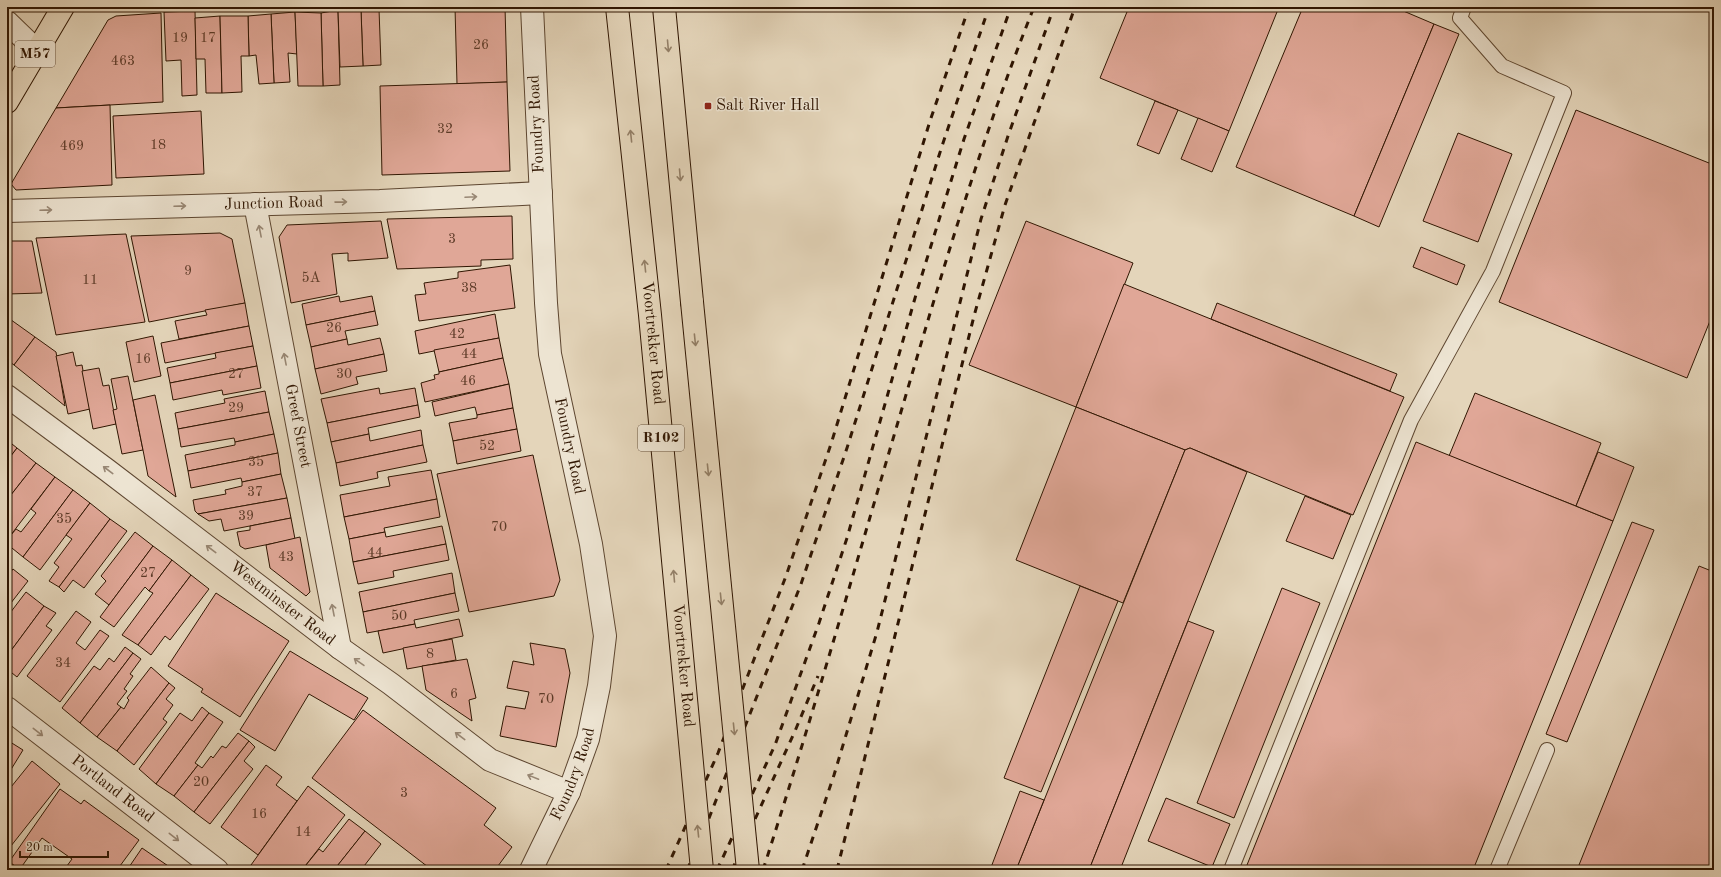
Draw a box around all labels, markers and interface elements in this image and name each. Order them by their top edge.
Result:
house number: 19 [172,31,188,45]
house number: 17 [200,31,216,45]
house number: 26 [473,38,489,52]
one-way arrow [664,39,672,52]
road number: M57 [15,41,55,67]
house number: 463 [111,54,135,68]
street label: Foundry Road [526,74,548,174]
place label: Salt River Hall [716,98,819,114]
marker: Salt River Hall [703,101,713,111]
house number: 32 [437,122,453,136]
one-way arrow [627,130,635,143]
house number: 18 [150,138,166,152]
house number: 469 [60,139,84,153]
one-way arrow [676,168,684,181]
one-way arrow [464,193,477,200]
street label: Junction Road [224,195,324,213]
one-way arrow [334,198,347,205]
one-way arrow [173,202,186,210]
one-way arrow [39,206,52,214]
one-way arrow [256,225,264,238]
house number: 3 [448,232,456,246]
one-way arrow [641,260,649,273]
house number: 9 [184,264,192,278]
house number: 5A [302,271,321,285]
house number: 11 [82,273,98,287]
house number: 38 [461,281,477,295]
street label: Voortrekker Road [638,281,666,405]
house number: 26 [326,321,342,335]
house number: 42 [449,327,465,341]
one-way arrow [692,334,699,347]
house number: 44 [461,347,477,361]
house number: 16 [135,352,151,366]
one-way arrow [280,352,288,365]
house number: 27 [228,367,244,381]
house number: 30 [336,367,352,381]
house number: 46 [460,374,476,388]
street label: Greef Street [282,383,313,470]
street label: Foundry Road [551,396,587,496]
house number: 29 [228,401,244,415]
road number: R102 [638,425,684,451]
house number: 52 [479,439,495,453]
house number: 35 [248,455,264,469]
one-way arrow [704,463,712,476]
one-way arrow [103,466,114,475]
house number: 37 [247,485,263,499]
house number: 39 [238,509,254,523]
house number: 35 [56,512,72,526]
house number: 70 [491,520,507,534]
one-way arrow [206,545,217,554]
house number: 44 [367,546,383,560]
house number: 43 [278,550,294,564]
street label: Westminster Road [227,559,338,649]
house number: 27 [140,566,156,580]
one-way arrow [670,570,678,583]
one-way arrow [717,592,725,605]
street label: Voortrekker Road [669,603,697,728]
one-way arrow [329,604,337,617]
house number: 50 [391,609,407,623]
house number: 8 [426,647,434,661]
house number: 34 [55,656,71,670]
one-way arrow [354,658,365,666]
house number: 6 [450,687,458,701]
house number: 70 [538,692,554,706]
one-way arrow [730,722,738,735]
street label: Foundry Road [548,726,598,823]
one-way arrow [32,727,43,736]
one-way arrow [454,732,465,741]
street label: Portland Road [68,752,157,826]
one-way arrow [528,773,540,781]
house number: 20 [193,775,209,789]
house number: 3 [400,786,408,800]
house number: 16 [251,807,267,821]
house number: 14 [295,825,311,839]
one-way arrow [695,825,702,838]
scale bar [20,833,108,859]
one-way arrow [168,833,179,841]
text: 20 m [26,842,53,854]

